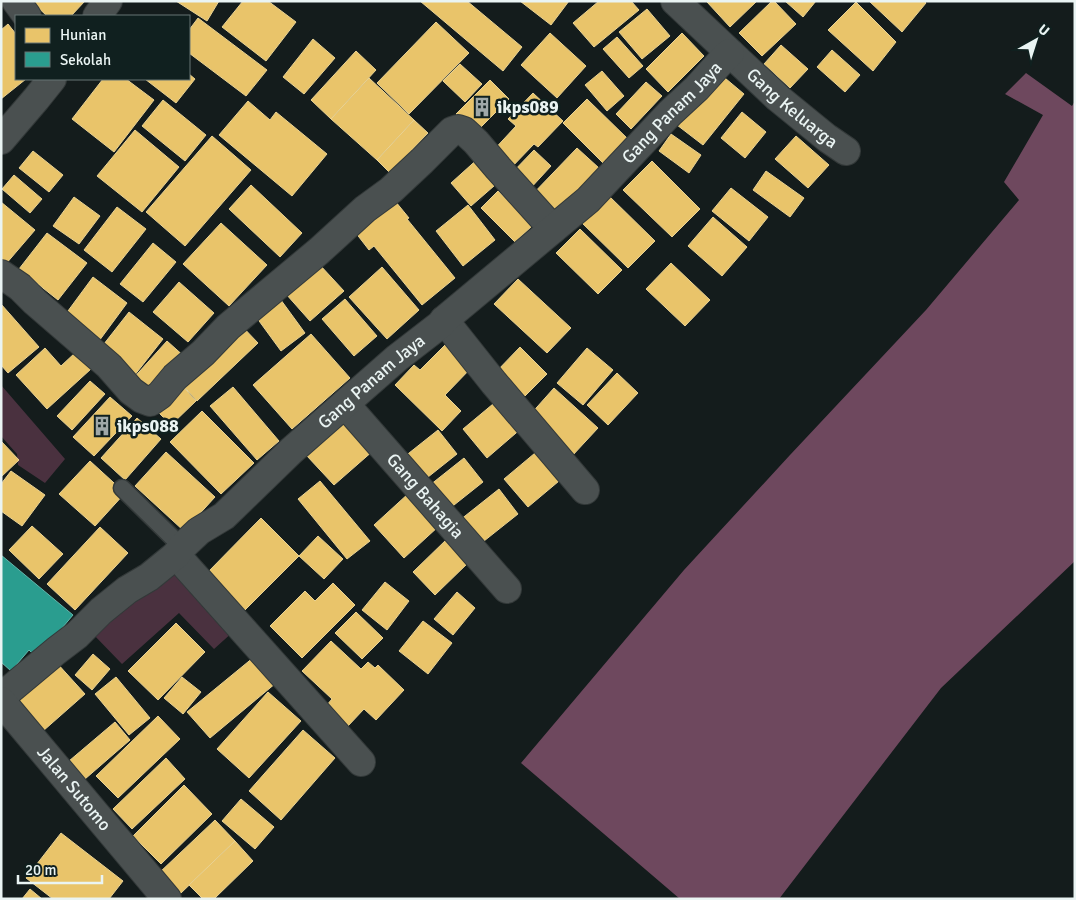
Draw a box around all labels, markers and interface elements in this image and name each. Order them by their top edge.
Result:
legend [15,15,190,80]
north arrow [1011,15,1061,65]
text: U [1035,21,1053,40]
text: Hunian [60,26,106,44]
text: Sekolah [60,51,111,69]
street label: Gang Panam Jaya [617,57,727,168]
street label: Gang Keluarga [742,63,842,153]
building icon: ikps089 [471,96,493,118]
place label: ikps089 [497,96,559,118]
street label: Gang Panam Jaya [313,330,429,433]
building icon: ikps088 [91,415,113,437]
place label: ikps088 [117,415,179,437]
street label: Gang Bahagia [382,449,469,543]
street label: Jalan Sutomo [32,741,116,835]
scale bar [18,852,101,884]
text: 20 m [25,861,56,879]

